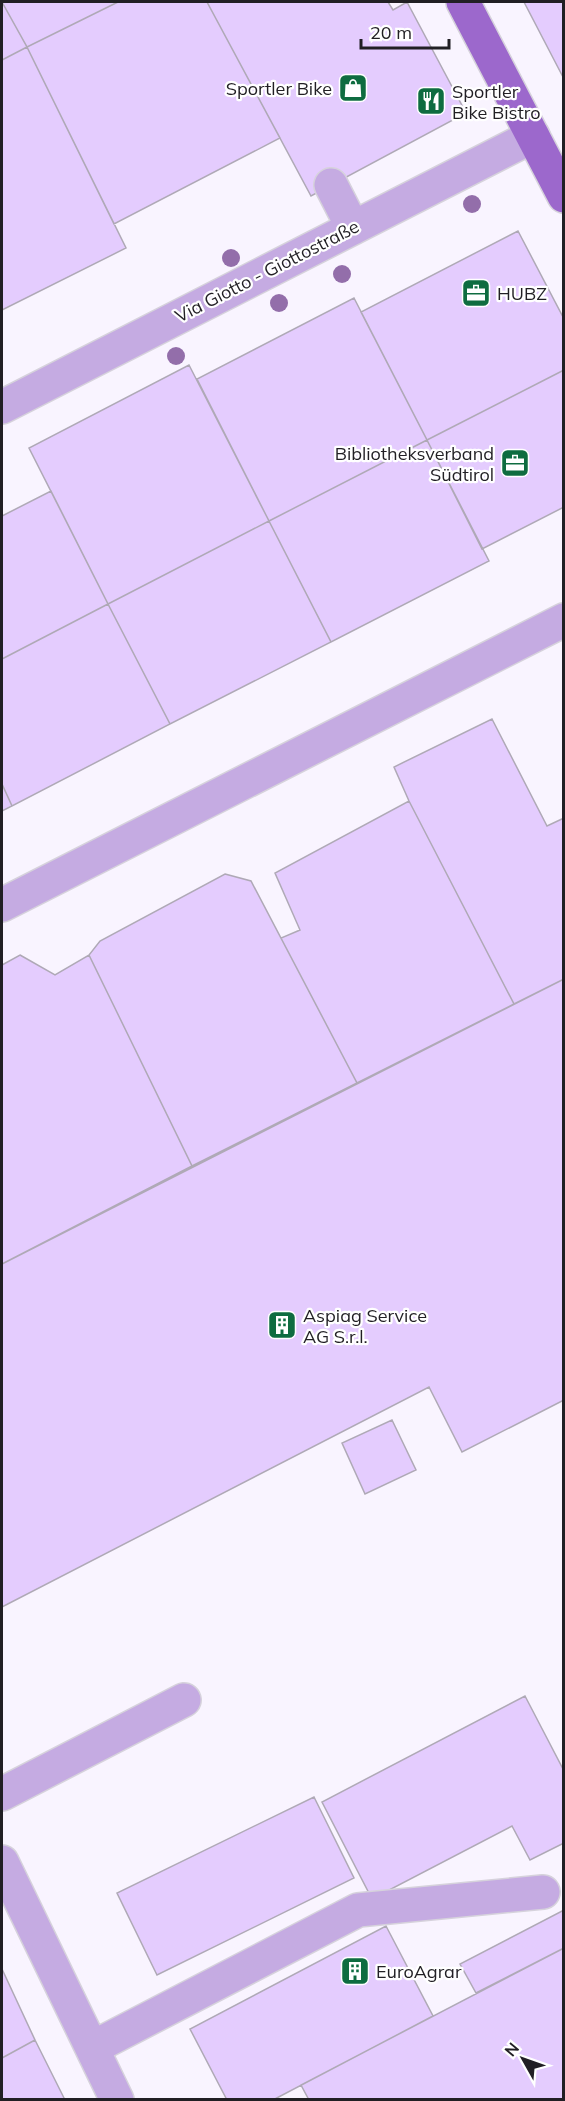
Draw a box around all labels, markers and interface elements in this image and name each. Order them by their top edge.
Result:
scale bar [361,12,450,50]
text: 20 m [370,21,412,44]
shop icon: Sportler Bike [337,72,369,104]
place label: Sportler Bike [226,77,332,100]
place label: Sportler Bike Bistro [452,80,540,124]
restaurant icon: Sportler Bike Bistro [415,85,447,117]
street label: Via Giotto - Giottostraße [171,215,363,327]
office icon: HUBZ [460,277,492,309]
place label: HUBZ [497,282,547,305]
place label: Bibliotheksverband Südtirol [335,442,494,486]
office icon: Bibliotheksverband Südtirol [499,447,531,479]
place label: Aspiag Service AG S.r.l. [303,1304,427,1348]
building icon: Aspiag Service AG S.r.l. [266,1309,298,1341]
building icon: EuroAgrar [339,1955,371,1987]
place label: EuroAgrar [376,1960,462,1983]
north arrow [493,2029,553,2089]
text: N [500,2038,523,2060]

